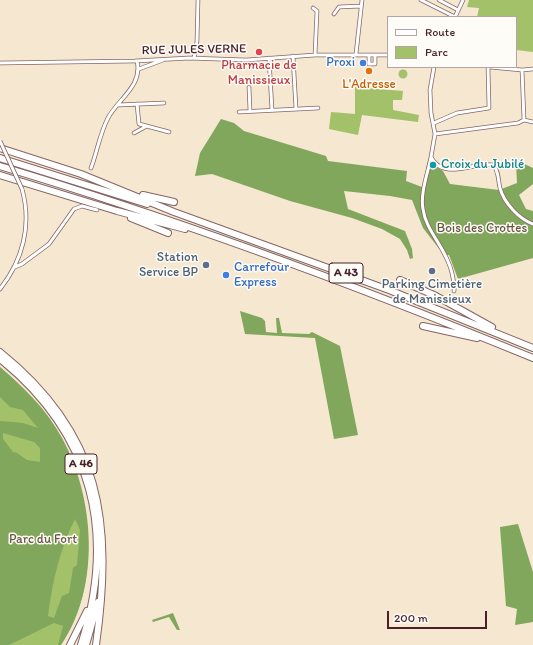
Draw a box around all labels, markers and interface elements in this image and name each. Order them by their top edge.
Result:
legend [387,16,517,68]
text: Route [425,25,455,39]
street label: RUE JULES VERNE [142,41,246,59]
text: Parc [425,45,448,59]
marker: Pharmacie de Manissieux [254,47,264,57]
place label: Proxi [326,55,355,71]
place label: Pharmacie de Manissieux [221,58,297,89]
marker: Proxi [358,58,368,68]
marker: L'Adresse [364,66,374,76]
place label: L'Adresse [342,77,396,93]
place label: Croix du Jubilé [441,157,524,173]
marker: Croix du Jubilé [428,160,438,170]
park label: Bois des Crottes [437,221,527,237]
place label: Station Service BP [139,250,198,281]
marker: Station Service BP [201,260,211,270]
place label: Carrefour Express [234,260,289,291]
road number: A 43 [329,263,363,283]
marker: Parking Cimetière de Manissieux [427,266,437,276]
marker: Carrefour Express [221,270,231,280]
place label: Parking Cimetière de Manissieux [382,277,482,308]
road number: A 46 [65,454,97,474]
park label: Parc du Fort [9,532,77,548]
scale bar [389,603,489,629]
text: 200 m [394,611,428,625]

